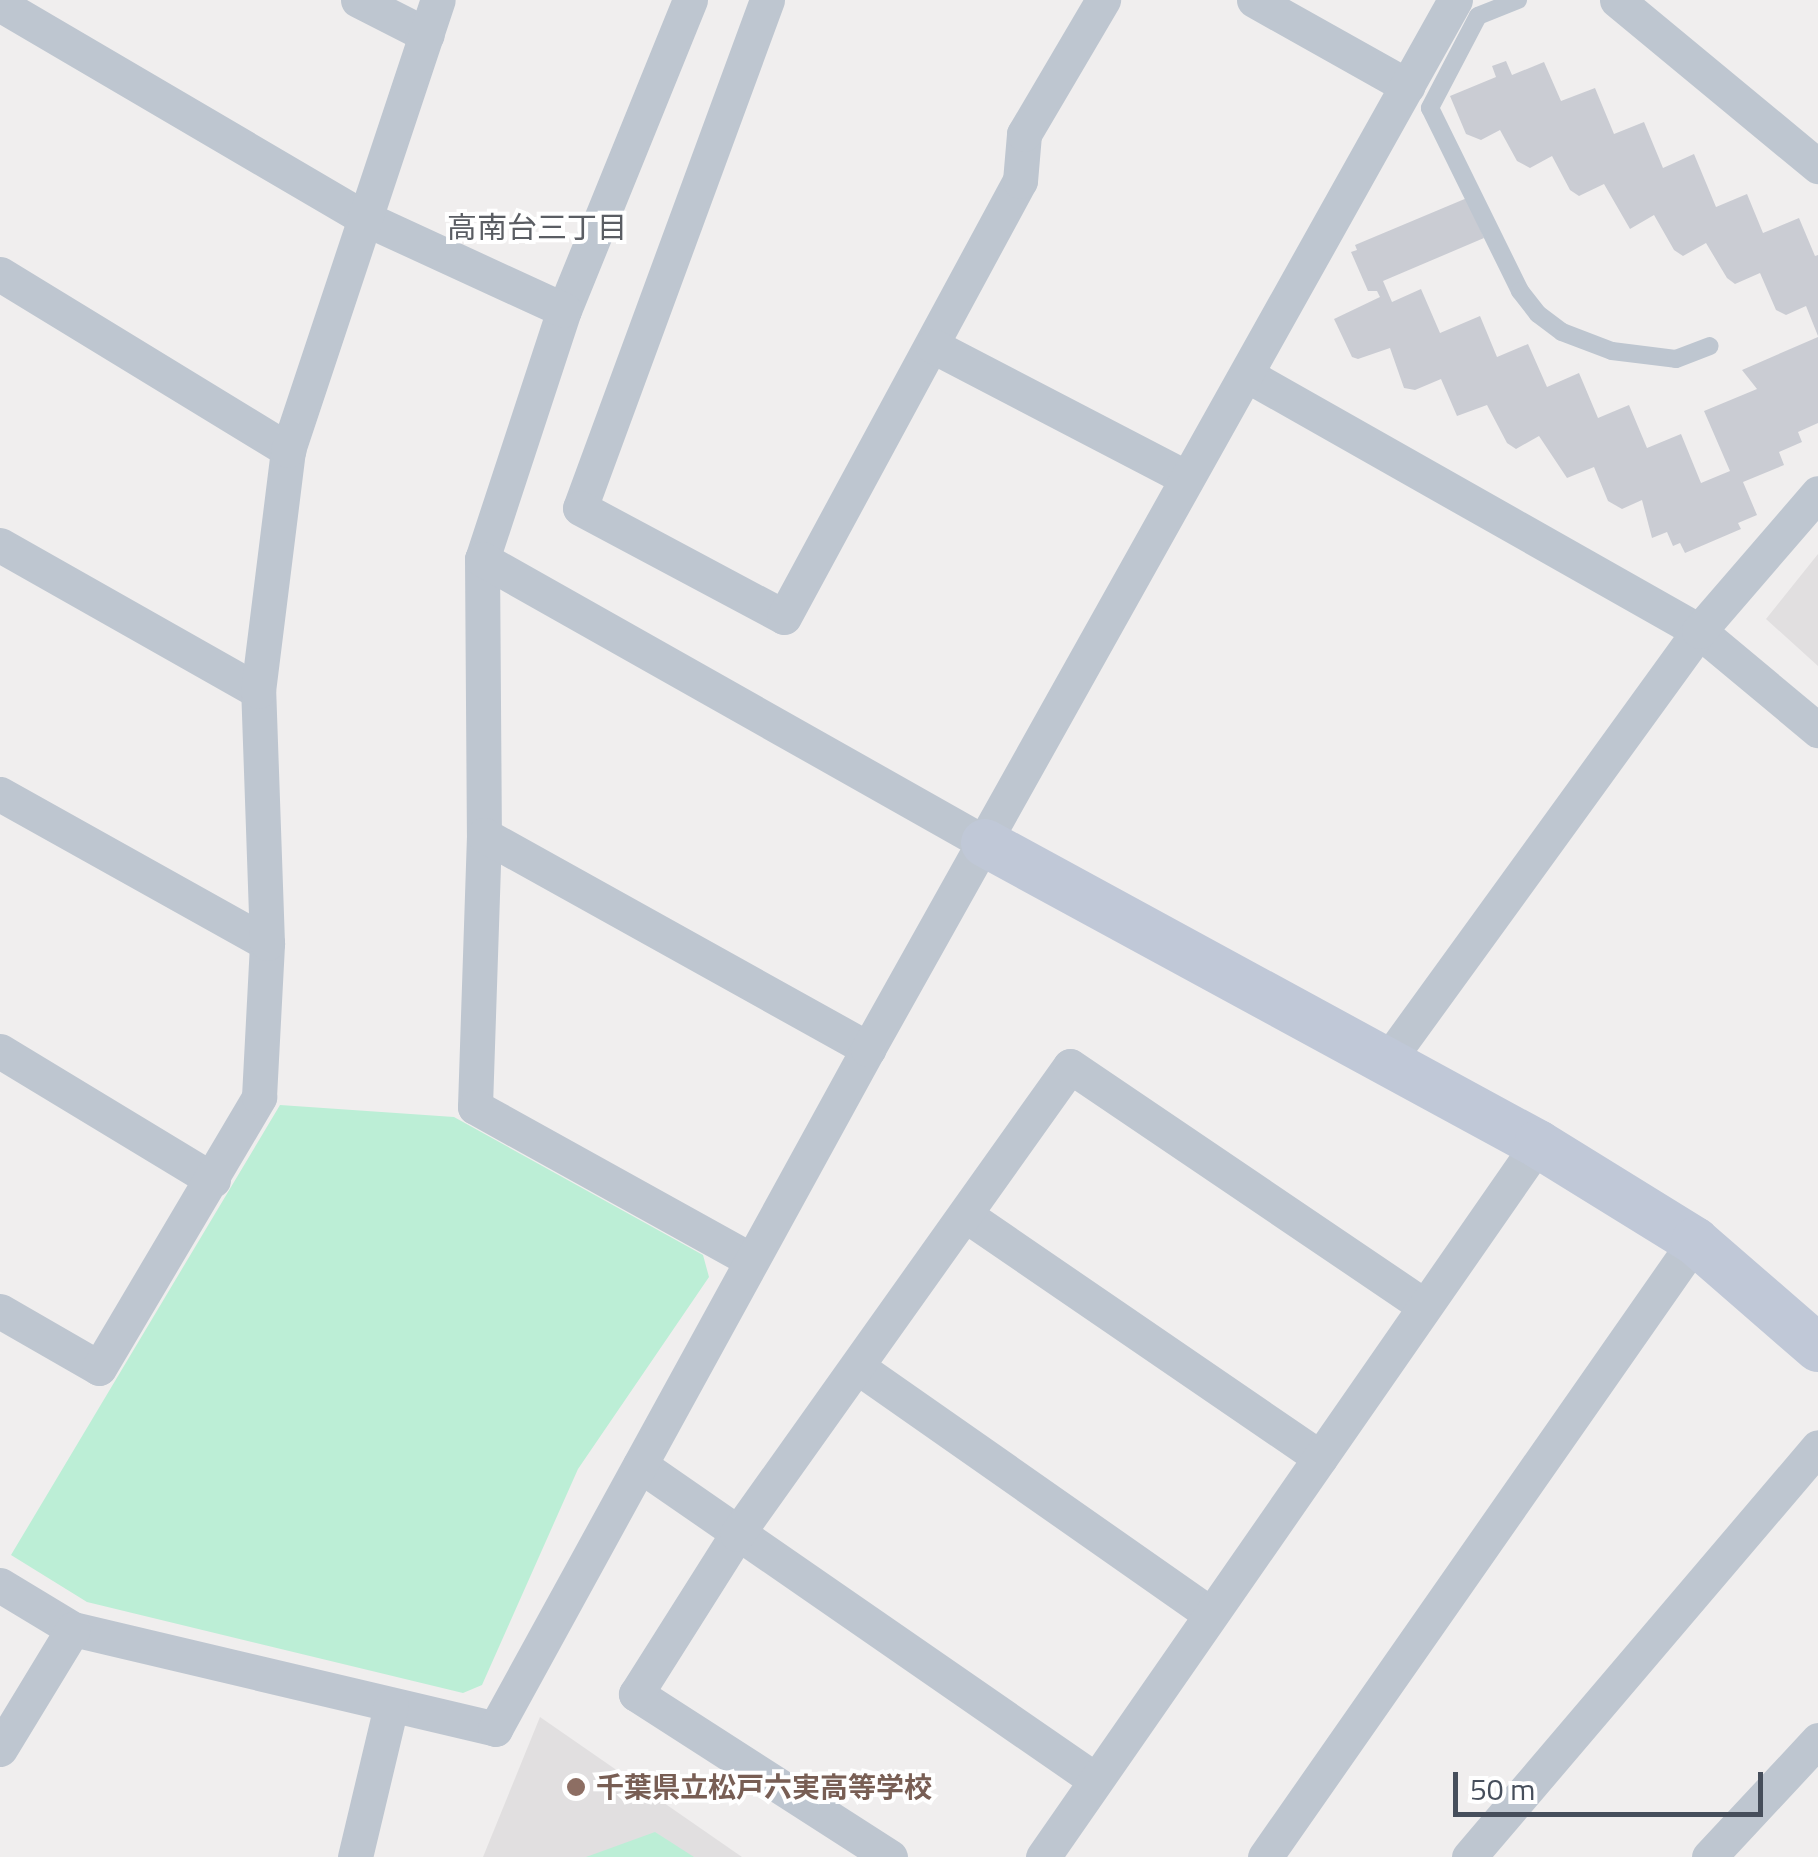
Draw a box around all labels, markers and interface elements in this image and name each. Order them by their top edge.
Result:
district label: 高南台三丁目 [447,209,627,245]
scale bar [1458,1752,1768,1814]
text: 50 m [1470,1766,1535,1812]
place label: 千葉県立松戸六実高等学校 [596,1770,932,1804]
marker: 千葉県立松戸六実高等学校 [565,1776,587,1798]

